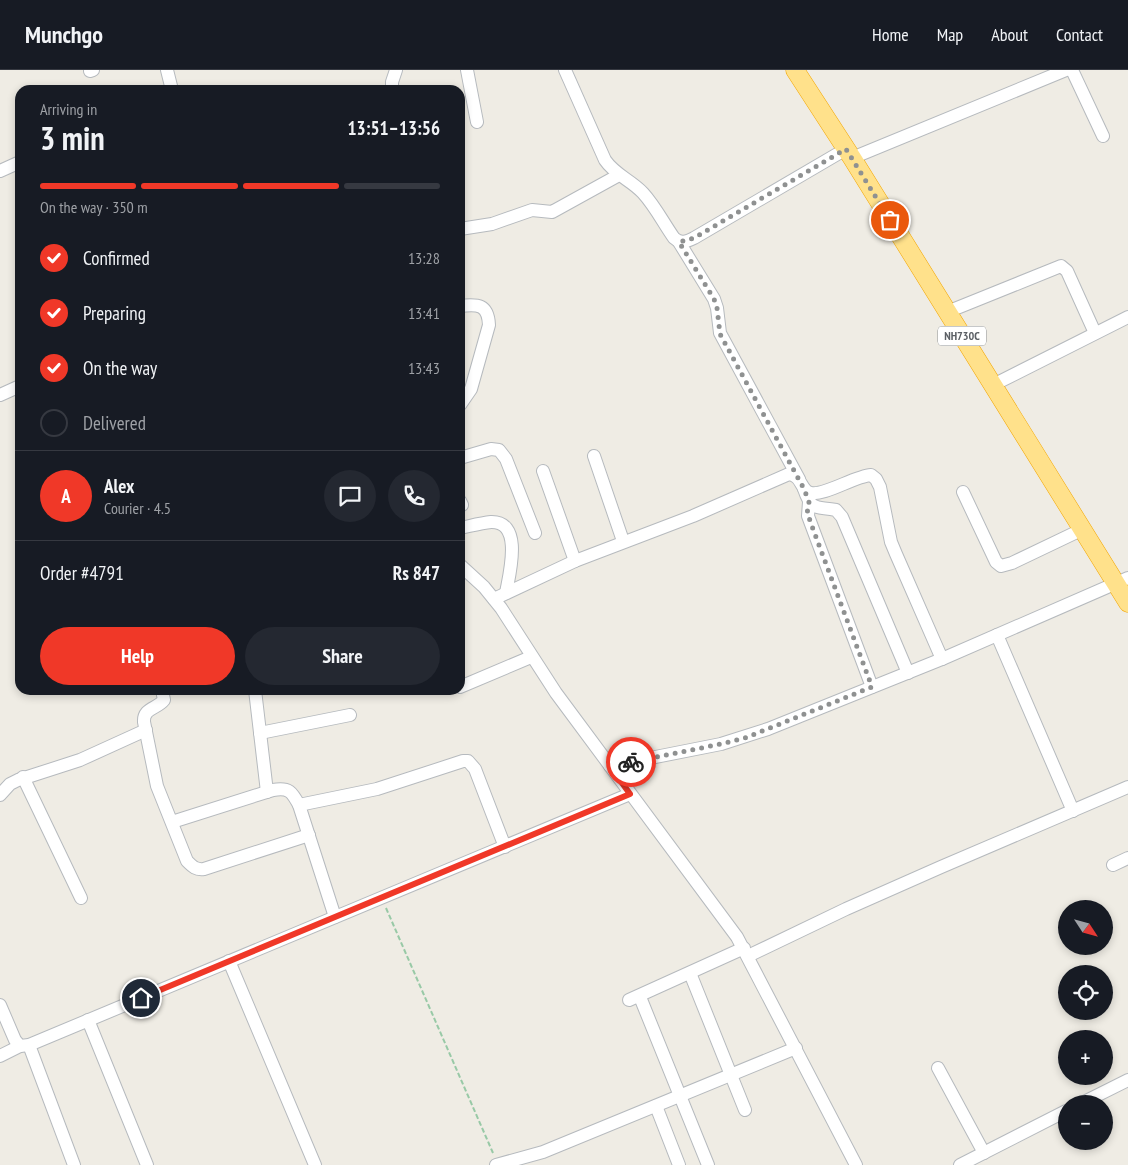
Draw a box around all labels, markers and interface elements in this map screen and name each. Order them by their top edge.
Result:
text: Munchgo [25,19,103,50]
text: Home [872,23,909,46]
text: Map [937,23,963,46]
text: About [991,23,1028,46]
text: Contact [1056,23,1103,46]
text: Arriving in [40,99,97,119]
text: 13:51–13:56 [347,116,440,140]
text: 3 min [40,117,105,159]
text: On the way · 350 m [40,197,148,217]
pin [869,199,911,241]
icon: bag [876,206,904,234]
icon: check [40,244,68,272]
text: Confirmed [83,246,150,270]
text: 13:28 [408,248,440,268]
icon: check [40,299,68,327]
text: Preparing [83,301,146,325]
text: 13:41 [408,303,440,323]
road number: NH730C [938,326,986,346]
icon: check [40,354,68,382]
text: On the way [83,356,157,380]
text: 13:43 [408,358,440,378]
text: Delivered [83,411,146,435]
button: chat [324,470,376,522]
button: phone [388,470,440,522]
text: Alex [104,474,134,498]
text: A [61,484,71,508]
text: Courier · 4.5 [104,498,171,518]
text: Order #4791 [40,561,124,585]
text: Rs 847 [393,561,440,585]
button: Help [40,627,235,685]
button: Share [245,627,440,685]
courier [606,737,656,787]
icon: bike [617,748,645,776]
north arrow [1058,900,1112,955]
map controls [1058,900,1113,1150]
button: locate [1058,965,1113,1020]
pin [120,977,162,1019]
icon: home [127,984,155,1012]
button: + [1058,1030,1113,1085]
button: − [1058,1095,1113,1150]

